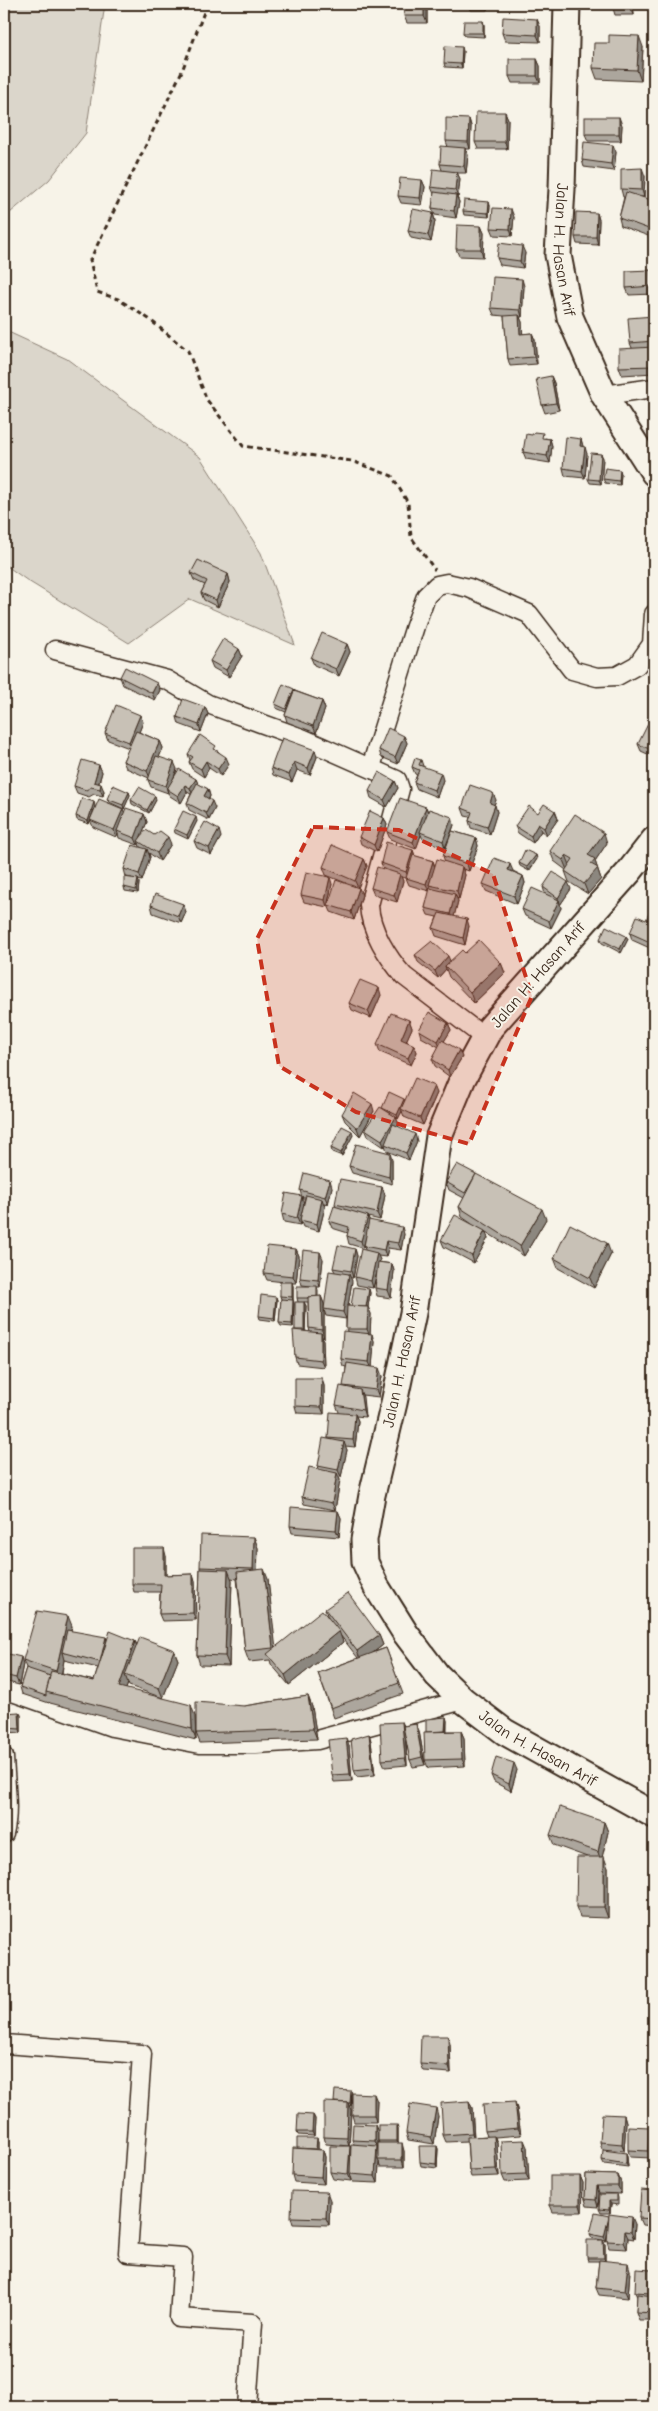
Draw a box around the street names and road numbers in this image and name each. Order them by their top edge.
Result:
street label: Jalan H. Hasan Arif [549,183,579,319]
street label: Jalan H. Hasan Arif [487,918,590,1031]
street label: Jalan H. Hasan Arif [379,1293,425,1429]
street label: Jalan H. Hasan Arif [475,1706,601,1791]

